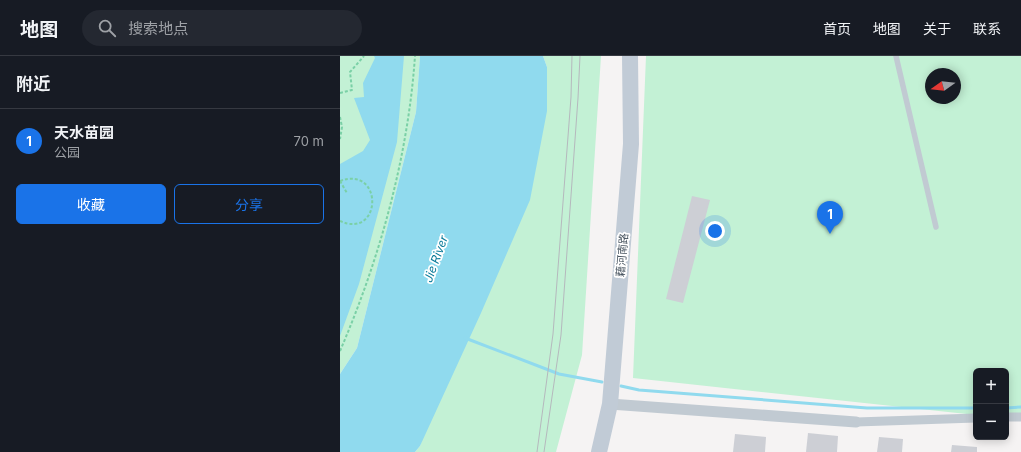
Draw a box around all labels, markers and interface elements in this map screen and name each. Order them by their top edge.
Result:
search box [82,10,362,46]
icon: search [96,17,118,39]
text: 地图 [20,18,58,41]
text: 搜索地点 [128,19,188,38]
text: 首页 [823,20,851,37]
text: 地图 [873,20,901,37]
text: 关于 [923,20,951,37]
text: 联系 [973,20,1001,37]
north arrow [925,68,961,104]
text: 附近 [16,74,50,94]
text: 天水苗园 [54,123,114,142]
text: 1 [26,133,32,149]
text: 70 m [294,133,324,149]
text: 公园 [54,144,80,160]
button: 收藏 [16,184,166,224]
button: 分享 [174,184,324,224]
pin: 1 [817,201,843,234]
your location [705,221,725,241]
street label: 藉河南路 [613,232,631,278]
water label: Jie River [420,233,451,284]
map controls [973,368,1009,440]
button: + [973,368,1009,404]
button: − [973,404,1009,440]

